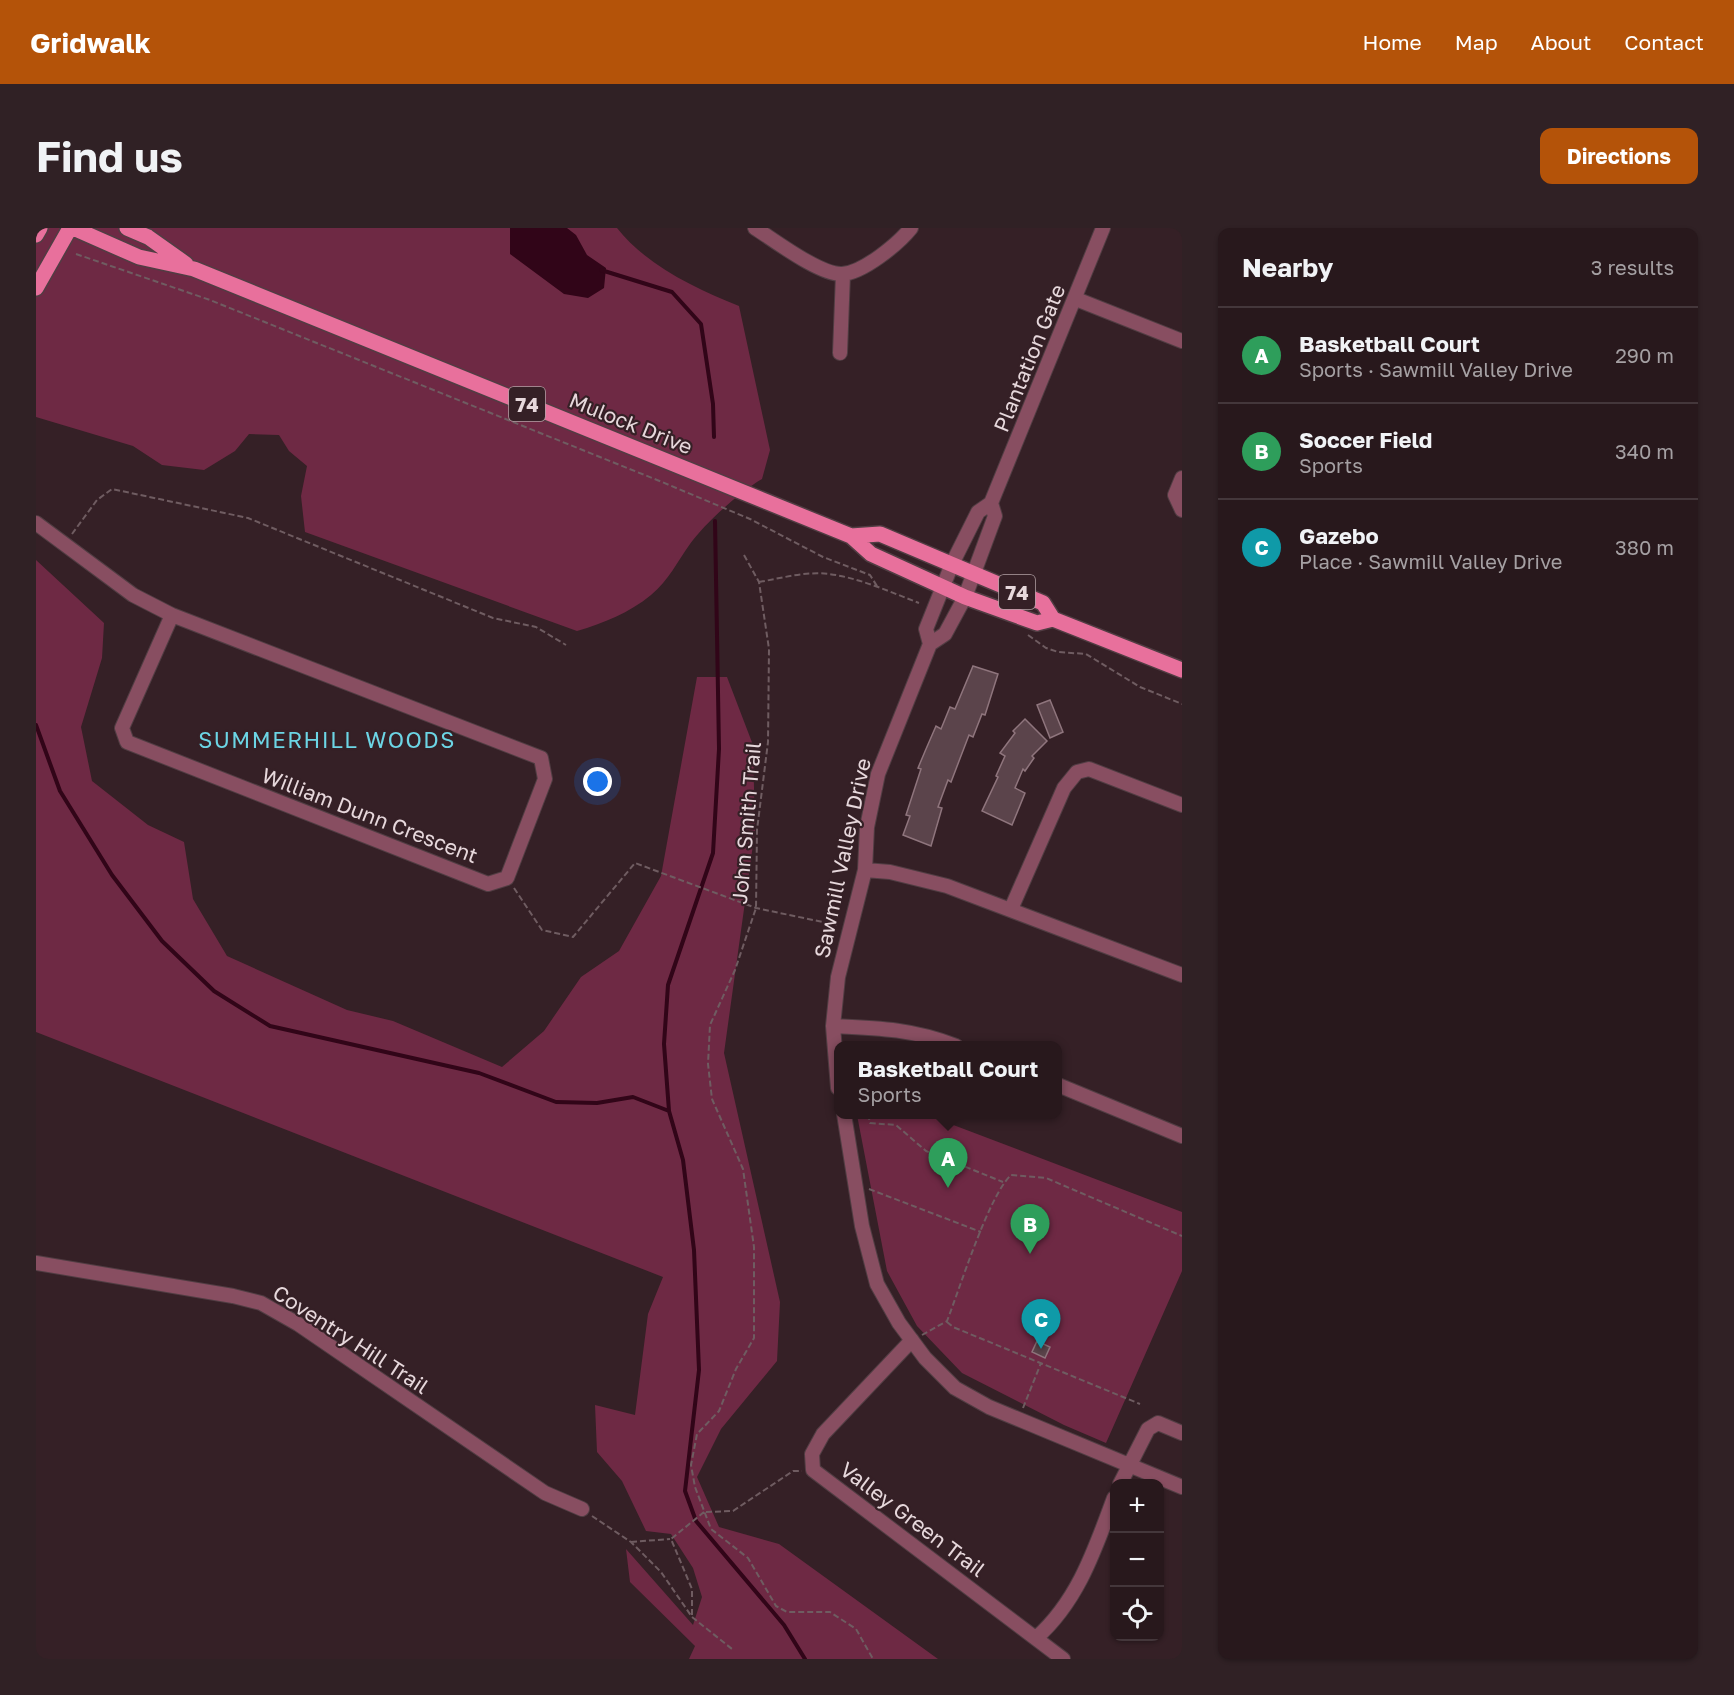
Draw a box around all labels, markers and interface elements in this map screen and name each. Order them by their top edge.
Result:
text: Gridwalk [30,26,151,59]
text: Home [1362,29,1422,55]
text: Map [1455,29,1498,55]
text: About [1531,29,1591,55]
text: Contact [1624,29,1704,55]
button: Directions [1540,128,1698,184]
text: Find us [36,131,183,181]
text: Nearby [1242,252,1333,283]
text: 3 results [1591,255,1674,279]
street label: Plantation Gate [988,280,1070,436]
text: Basketball Court [1299,330,1480,357]
text: A [1254,343,1269,367]
text: 290 m [1615,343,1674,367]
text: Sports · Sawmill Valley Drive [1299,357,1573,381]
road number: 74 [509,387,545,421]
street label: Mulock Drive [566,387,696,459]
text: Soccer Field [1299,426,1432,453]
text: B [1254,439,1269,463]
text: 340 m [1615,439,1674,463]
text: Sports [1299,453,1363,477]
text: Gazebo [1299,522,1379,549]
text: C [1254,535,1269,559]
text: 380 m [1615,535,1674,559]
text: Place · Sawmill Valley Drive [1299,549,1562,573]
road number: 74 [999,575,1035,609]
district label: SUMMERHILL WOODS [198,726,456,753]
street label: John Smith Trail [726,741,766,905]
street label: Sawmill Valley Drive [808,756,876,960]
street label: William Dunn Crescent [258,762,482,868]
your location [583,767,612,796]
popup [834,1041,1062,1119]
text: Basketball Court [858,1055,1038,1082]
text: Sports [858,1082,921,1106]
pin: A [928,1138,968,1188]
pin: B [1010,1204,1050,1254]
street label: Coventry Hill Trail [268,1279,434,1399]
pin: C [1022,1300,1060,1349]
street label: Valley Green Trail [835,1456,991,1582]
map controls [1110,1479,1164,1641]
button: + [1110,1479,1164,1533]
button: − [1110,1533,1164,1587]
button: locate [1110,1587,1164,1641]

